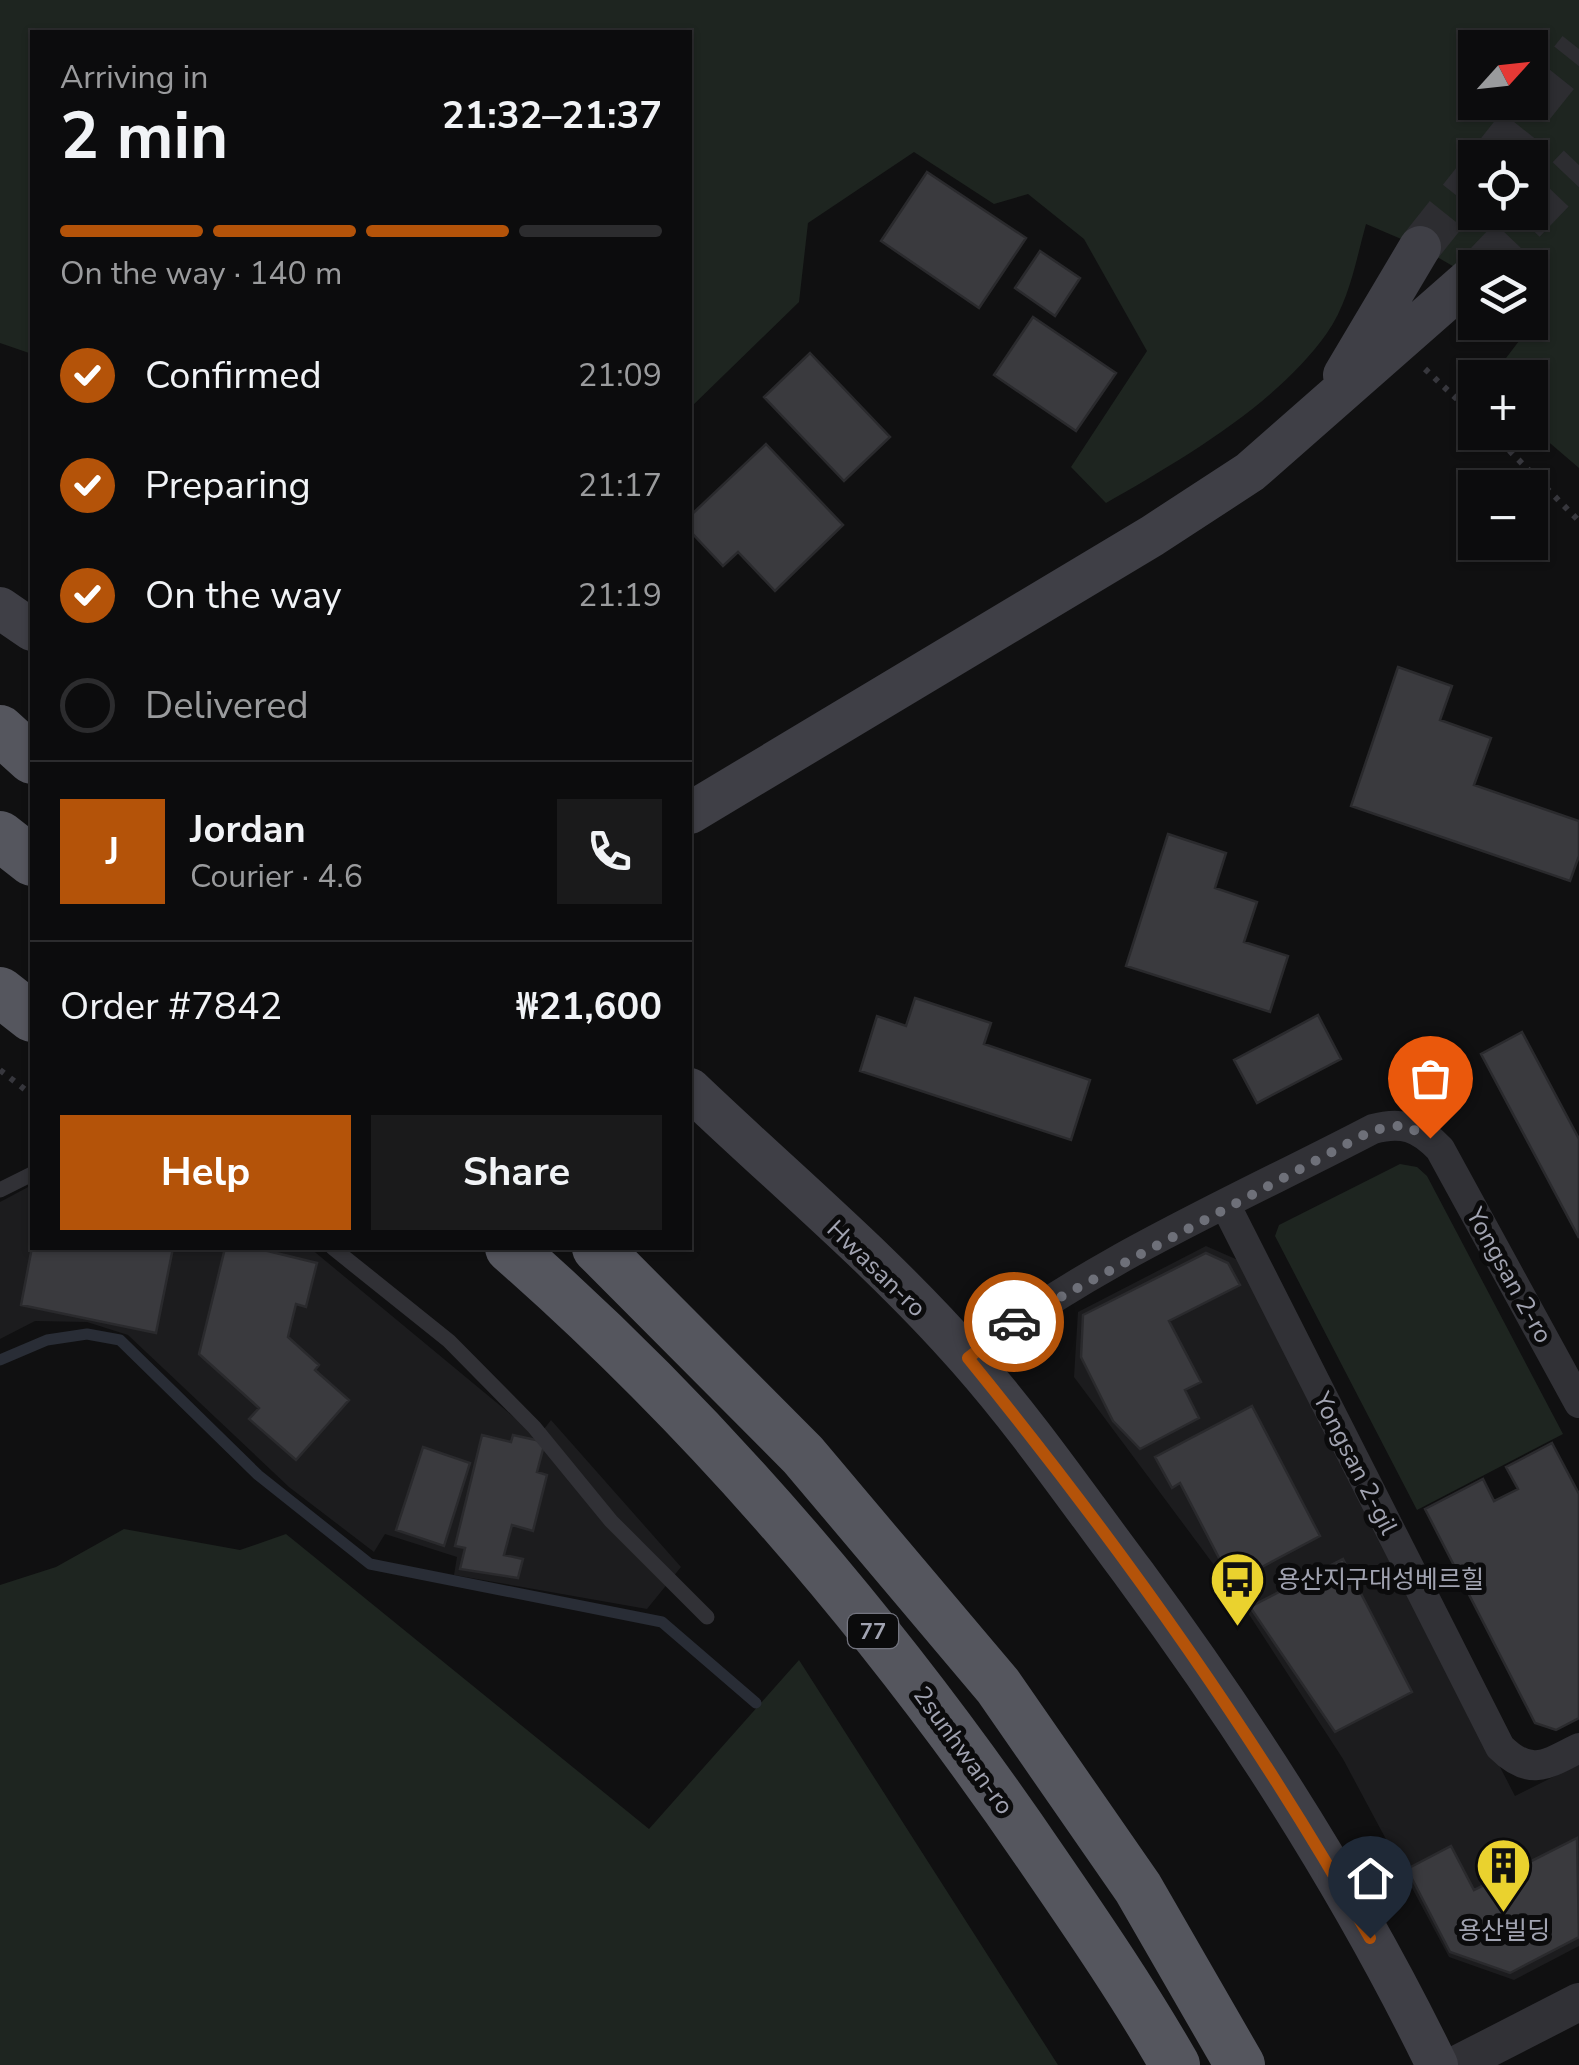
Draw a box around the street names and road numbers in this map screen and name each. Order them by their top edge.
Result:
street label: Yongsan 2-ro [1457,1201,1560,1349]
street label: Hwasan-ro [819,1213,933,1325]
street label: Yongsan 2-gil [1304,1386,1406,1541]
road number: 77 [848,1614,898,1648]
street label: 2sunhwan-ro [905,1680,1021,1822]

